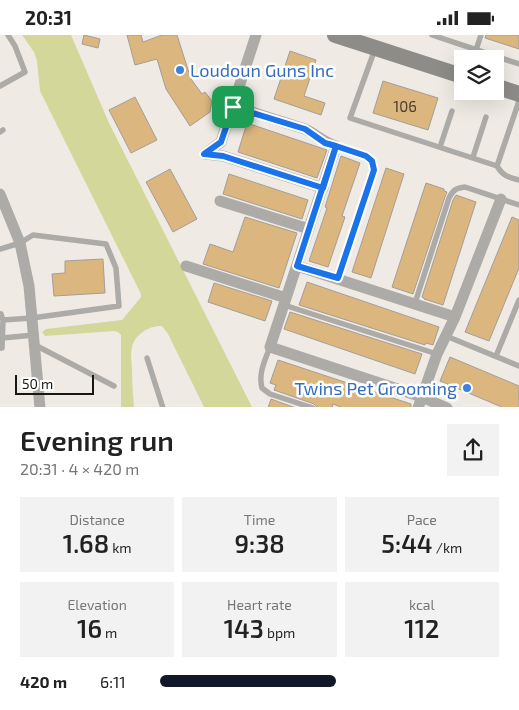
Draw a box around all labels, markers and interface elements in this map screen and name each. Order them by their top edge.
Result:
text: 20:31 [25,6,72,29]
map controls [454,50,504,100]
button: layers [454,50,504,100]
place label: Loudoun Guns Inc [190,59,334,81]
marker: Loudoun Guns Inc [174,64,186,76]
pin [212,86,254,128]
icon: arrive [219,93,247,121]
house number: 106 [393,97,417,115]
scale bar [15,373,94,396]
text: 50 m [22,375,53,392]
place label: Twins Pet Grooming [294,377,457,399]
marker: Twins Pet Grooming [461,382,473,394]
text: Evening run [20,423,174,457]
button: share [447,424,499,476]
text: 20:31 · 4 × 420 m [20,459,139,478]
text: Distance [70,511,125,528]
text: Time [244,511,275,528]
text: Pace [407,511,437,528]
text: 1.68 [63,528,109,558]
text: 9:38 [234,528,285,558]
text: 5:44 [381,528,433,558]
text: km [109,539,132,556]
text: /km [433,539,462,556]
text: Elevation [67,596,127,613]
text: Heart rate [227,596,292,613]
text: kcal [409,596,435,613]
text: 16 [77,613,102,643]
text: 143 [224,613,264,643]
text: 112 [404,613,439,643]
text: m [102,624,117,641]
text: bpm [264,624,295,641]
text: 420 m [20,672,67,691]
text: 6:11 [100,672,126,691]

